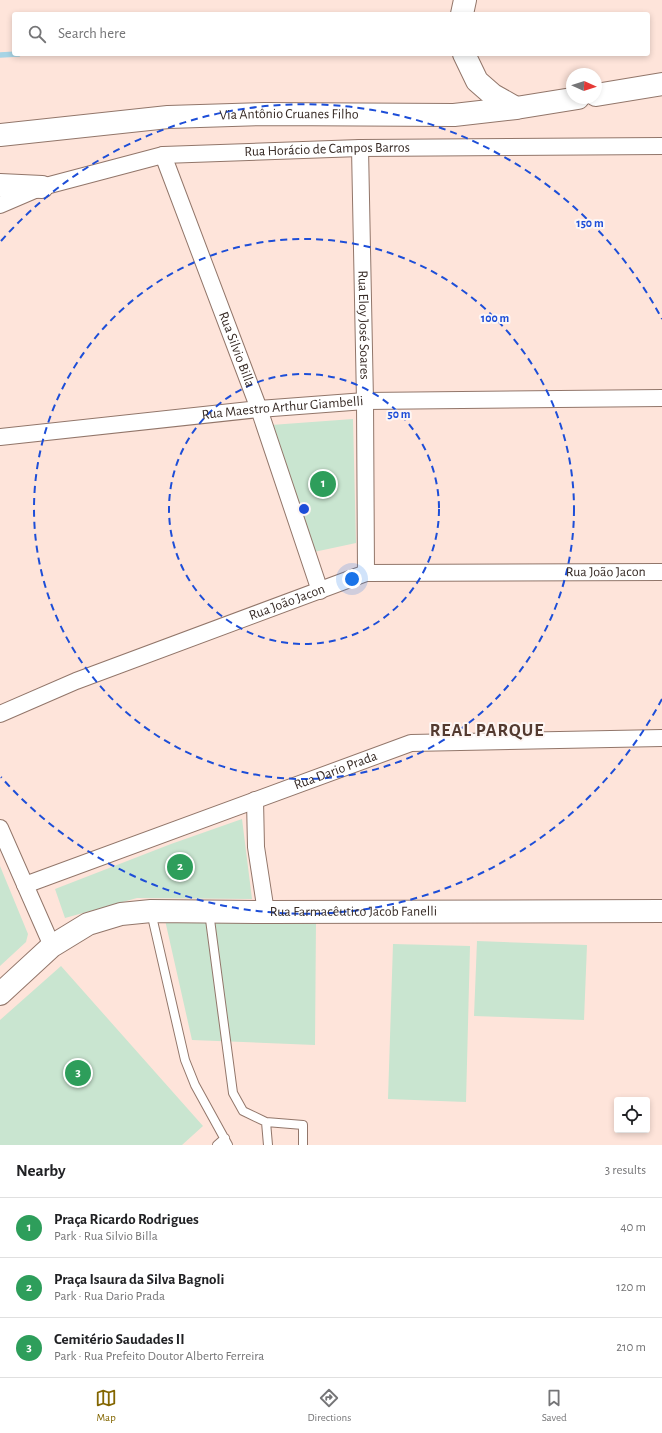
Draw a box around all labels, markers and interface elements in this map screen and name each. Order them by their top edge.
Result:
search box [12,12,650,56]
icon: search [26,23,48,45]
text: Search here [58,26,126,41]
north arrow [566,68,602,104]
street label: Via Antônio Cruanes Filho [219,107,359,122]
street label: Rua Horácio de Campos Barros [244,141,410,159]
text: 150 m [576,217,604,229]
street label: Rua Eloy José Soares [355,270,372,380]
street label: Rua Silvio Billa [216,310,257,390]
text: 100 m [481,312,509,324]
street label: Rua Maestro Arthur Giambelli [201,394,364,422]
text: 50 m [388,408,411,420]
pin: 1 [310,469,336,499]
centre of rings [297,502,311,516]
street label: Rua João Jacon [566,565,646,579]
your location [342,569,362,589]
street label: Rua João Jacon [247,582,327,623]
district label: REAL PARQUE [430,722,544,740]
street label: Rua Dario Prada [292,749,380,792]
pin: 2 [167,852,193,882]
street label: Rua Farmacêutico Jacob Fanelli [270,905,437,919]
pin: 3 [65,1058,91,1088]
map controls [614,1097,650,1133]
button: locate [614,1097,650,1133]
text: Nearby [16,1162,66,1179]
text: 3 results [605,1164,646,1177]
text: Praça Ricardo Rodrigues [54,1212,199,1227]
text: 1 [27,1221,31,1234]
text: 40 m [620,1221,646,1234]
text: Park · Rua Silvio Billa [54,1230,158,1243]
text: Praça Isaura da Silva Bagnoli [54,1272,224,1287]
text: 2 [26,1281,32,1294]
text: 120 m [616,1281,646,1294]
text: Park · Rua Dario Prada [54,1290,165,1303]
text: Cemitério Saudades II [54,1332,185,1347]
text: 3 [26,1341,32,1354]
text: 210 m [616,1341,646,1354]
text: Park · Rua Prefeito Doutor Alberto Ferreira [54,1350,264,1363]
tab: Map [95,1387,117,1424]
tab: Directions [307,1387,351,1424]
tab: Saved [542,1387,567,1424]

